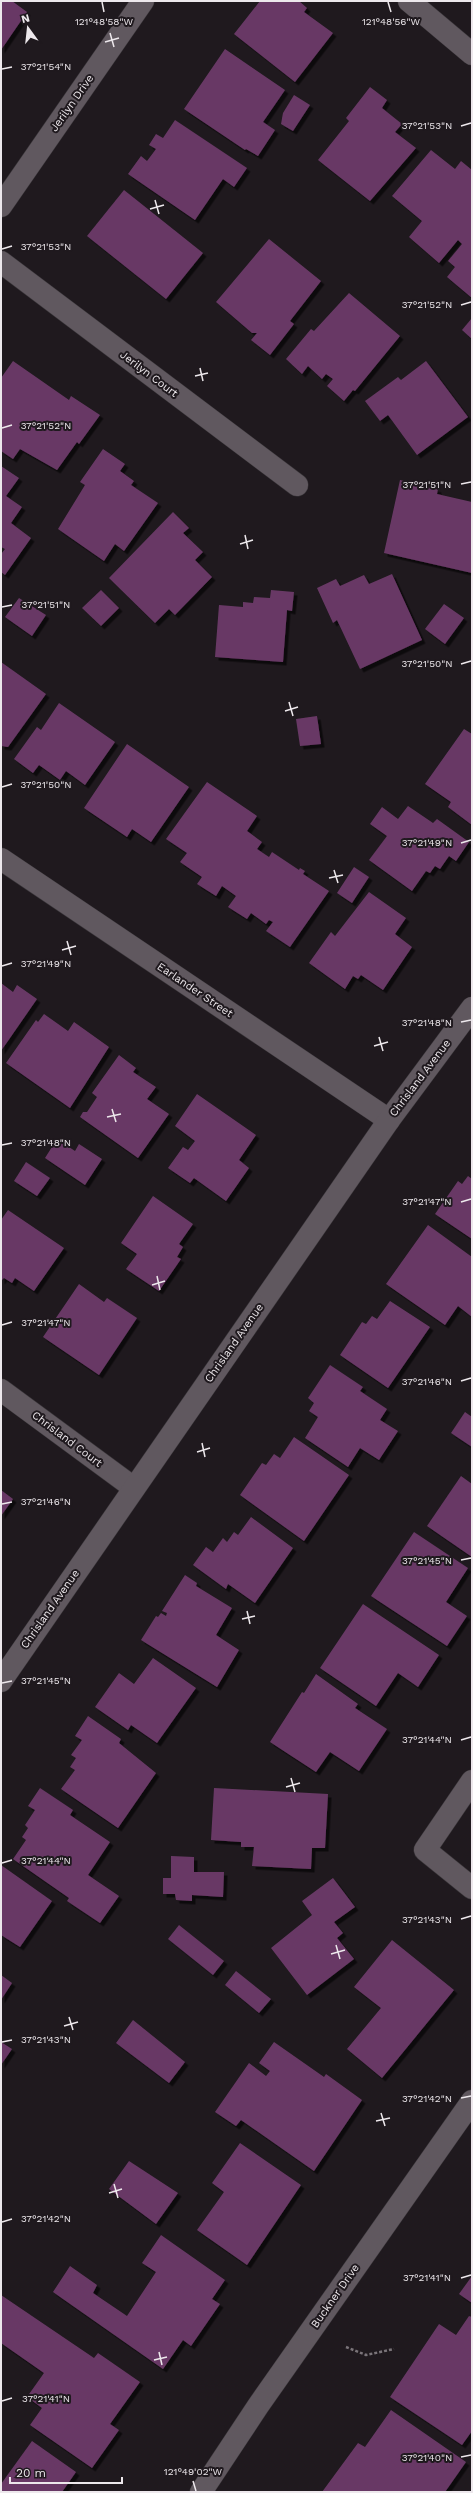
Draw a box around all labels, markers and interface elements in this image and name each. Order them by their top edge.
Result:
north arrow [8,8,48,48]
text: N [20,11,31,26]
text: 121°48'58"W [75,16,133,27]
text: 121°48'56"W [362,16,420,27]
text: 37°21'54"N [21,61,71,72]
street label: Jerilyn Drive [48,72,96,134]
text: 37°21'53"N [402,120,452,131]
text: 37°21'53"N [21,241,71,252]
text: 37°21'52"N [402,299,452,310]
street label: Jerilyn Court [118,348,181,400]
text: 37°21'52"N [21,420,71,431]
text: 37°21'51"N [403,479,451,490]
text: 37°21'51"N [22,599,70,610]
text: 37°21'50"N [401,658,453,669]
text: 37°21'50"N [20,779,72,790]
text: 37°21'49"N [402,837,452,848]
text: 37°21'49"N [21,958,71,969]
street label: Earlander Street [155,960,236,1020]
text: 37°21'48"N [402,1017,452,1028]
street label: Chrisland Avenue [387,1037,453,1119]
text: 37°21'48"N [21,1137,71,1148]
text: 37°21'47"N [402,1196,452,1207]
street label: Chrisland Avenue [202,1301,266,1385]
text: 37°21'47"N [21,1317,71,1328]
text: 37°21'46"N [402,1376,452,1387]
street label: Chrisland Court [29,1408,105,1470]
text: 37°21'46"N [21,1496,71,1507]
text: 37°21'45"N [402,1555,452,1566]
street label: Chrisland Avenue [18,1567,82,1651]
text: 37°21'45"N [21,1675,71,1686]
text: 37°21'44"N [402,1734,452,1745]
text: 37°21'44"N [21,1855,71,1866]
text: 37°21'43"N [402,1914,452,1925]
text: 37°21'43"N [21,2034,71,2045]
text: 37°21'42"N [402,2093,452,2104]
text: 37°21'42"N [21,2213,71,2224]
street label: Buckner Drive [308,2262,362,2330]
text: 37°21'41"N [403,2272,451,2283]
text: 37°21'41"N [22,2393,70,2404]
text: 37°21'40"N [402,2452,452,2463]
scale bar [10,2459,122,2485]
text: 20 m [16,2466,46,2480]
text: 121°49'02"W [164,2466,223,2477]

